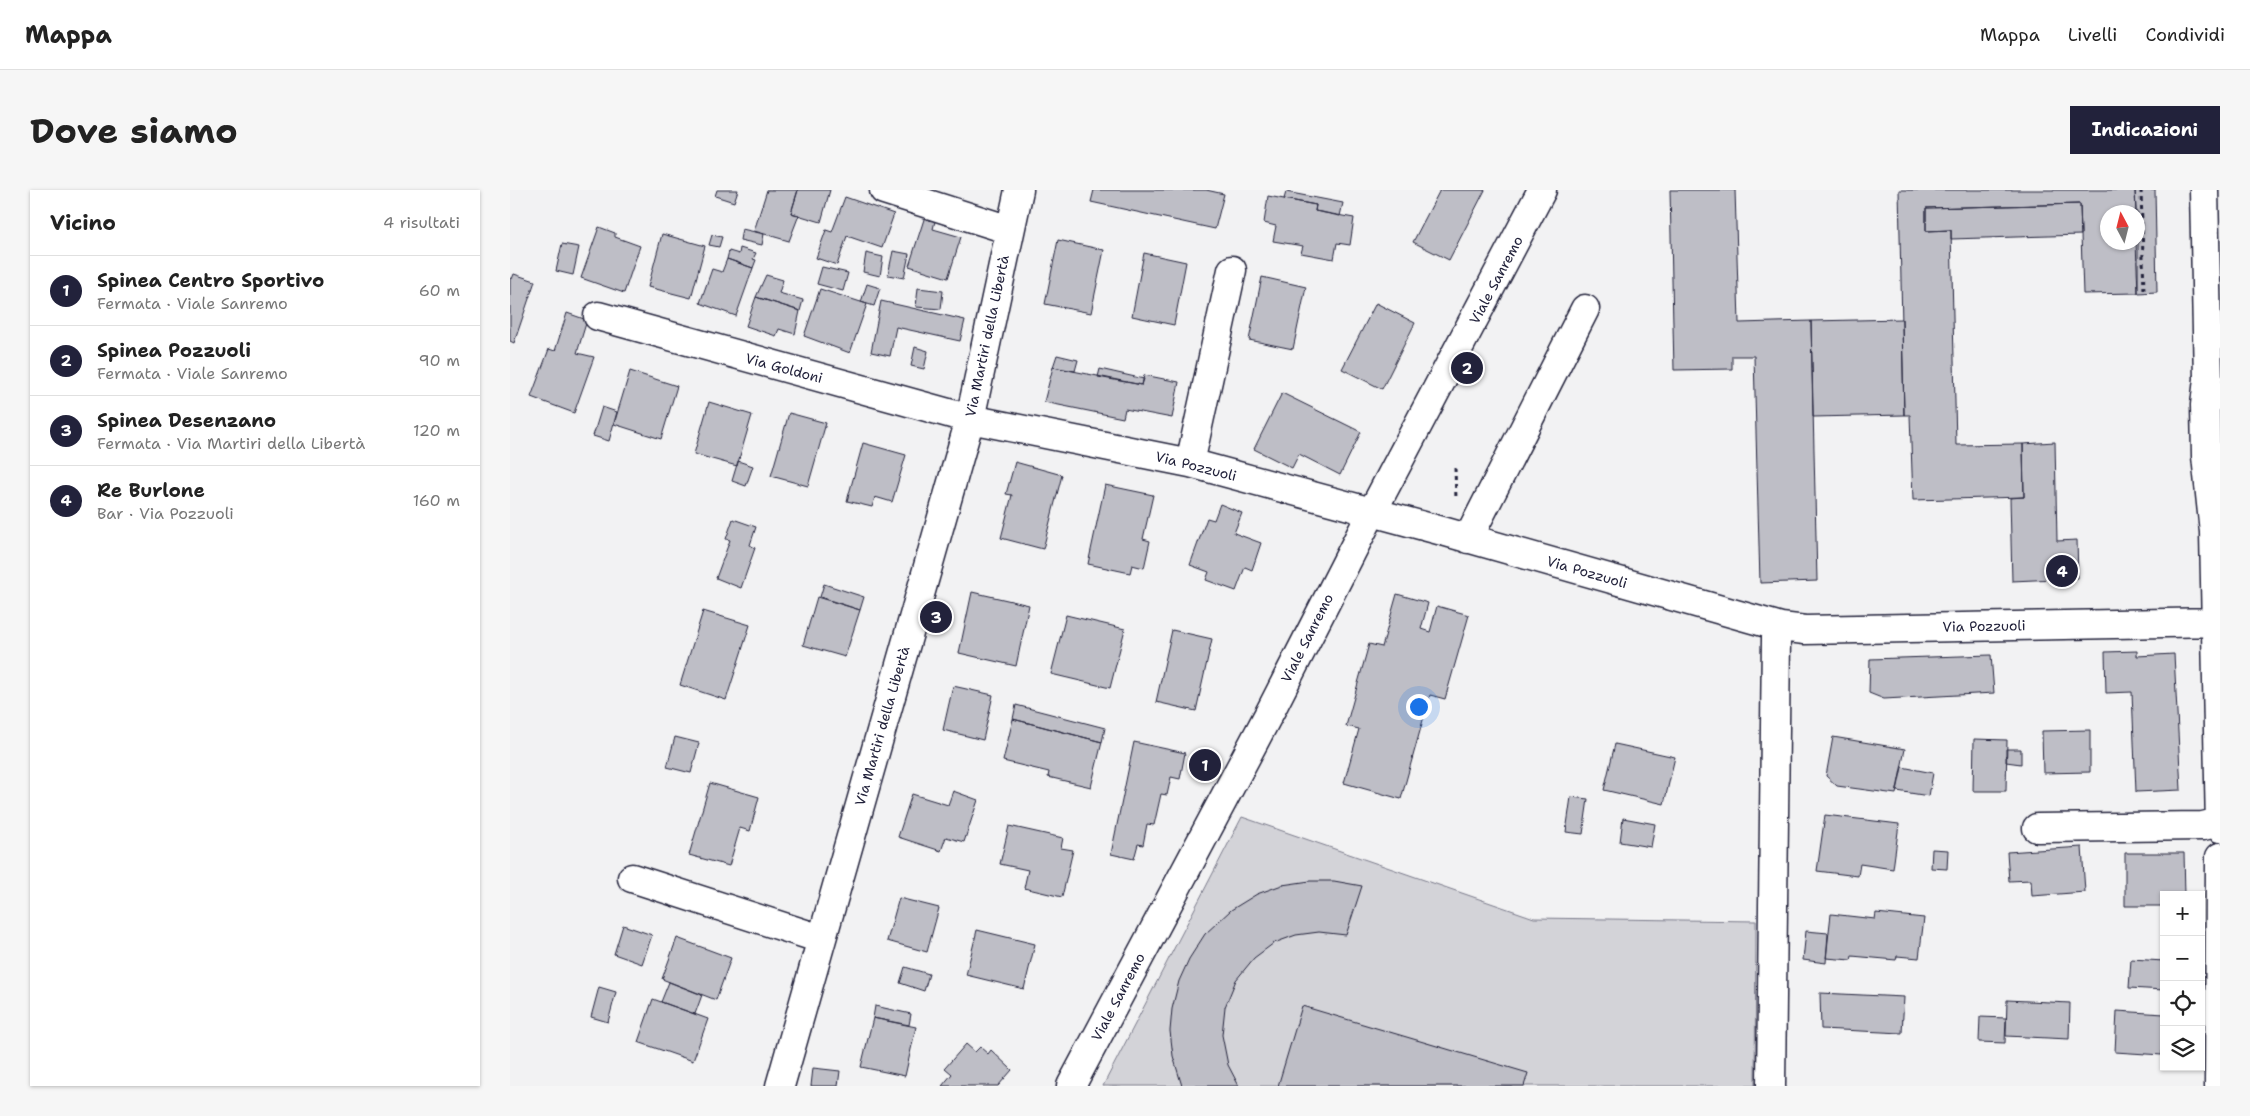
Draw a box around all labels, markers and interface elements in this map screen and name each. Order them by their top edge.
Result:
text: Mappa [25,19,112,51]
text: Mappa [1980,23,2040,47]
text: Livelli [2068,23,2117,47]
text: Condividi [2145,23,2225,47]
button: Indicazioni [2070,106,2220,154]
text: Dove siamo [30,107,238,154]
north arrow [2100,205,2145,250]
text: Vicino [50,209,116,237]
text: 4 risultati [383,212,460,233]
street label: Viale Sanremo [1465,233,1527,327]
street label: Via Martiri della Libertà [961,253,1013,419]
text: Spinea Centro Sportivo [97,268,324,293]
text: 1 [62,280,70,301]
text: 60 m [419,280,460,301]
text: Fermata · Viale Sanremo [97,293,288,314]
text: Spinea Pozzuoli [97,338,251,363]
street label: Via Goldoni [743,349,825,387]
pin: 2 [1451,349,1483,387]
text: 2 [60,350,72,371]
text: 90 m [419,350,460,371]
text: Fermata · Viale Sanremo [97,363,288,384]
text: Spinea Desenzano [97,408,276,433]
text: 3 [60,420,72,441]
text: 120 m [413,420,460,441]
text: Fermata · Via Martiri della Libertà [97,433,365,454]
street label: Via Pozzuoli [1154,447,1238,485]
text: Re Burlone [97,478,205,503]
text: 4 [60,490,72,511]
text: 160 m [413,490,460,511]
text: Bar · Via Pozzuoli [97,503,234,524]
street label: Via Pozzuoli [1545,552,1629,592]
pin: 4 [2046,552,2078,590]
street label: Viale Sanremo [1277,591,1337,685]
pin: 3 [920,598,952,636]
street label: Via Pozzuoli [1942,616,2026,636]
street label: Via Martiri della Libertà [851,644,913,808]
your location [1406,694,1432,720]
pin: 1 [1189,746,1221,784]
map controls [2160,891,2205,1071]
button: + [2160,891,2205,936]
button: − [2160,936,2205,981]
street label: Viale Sanremo [1087,950,1149,1044]
button: locate [2160,981,2205,1026]
button: layers [2160,1026,2205,1071]

